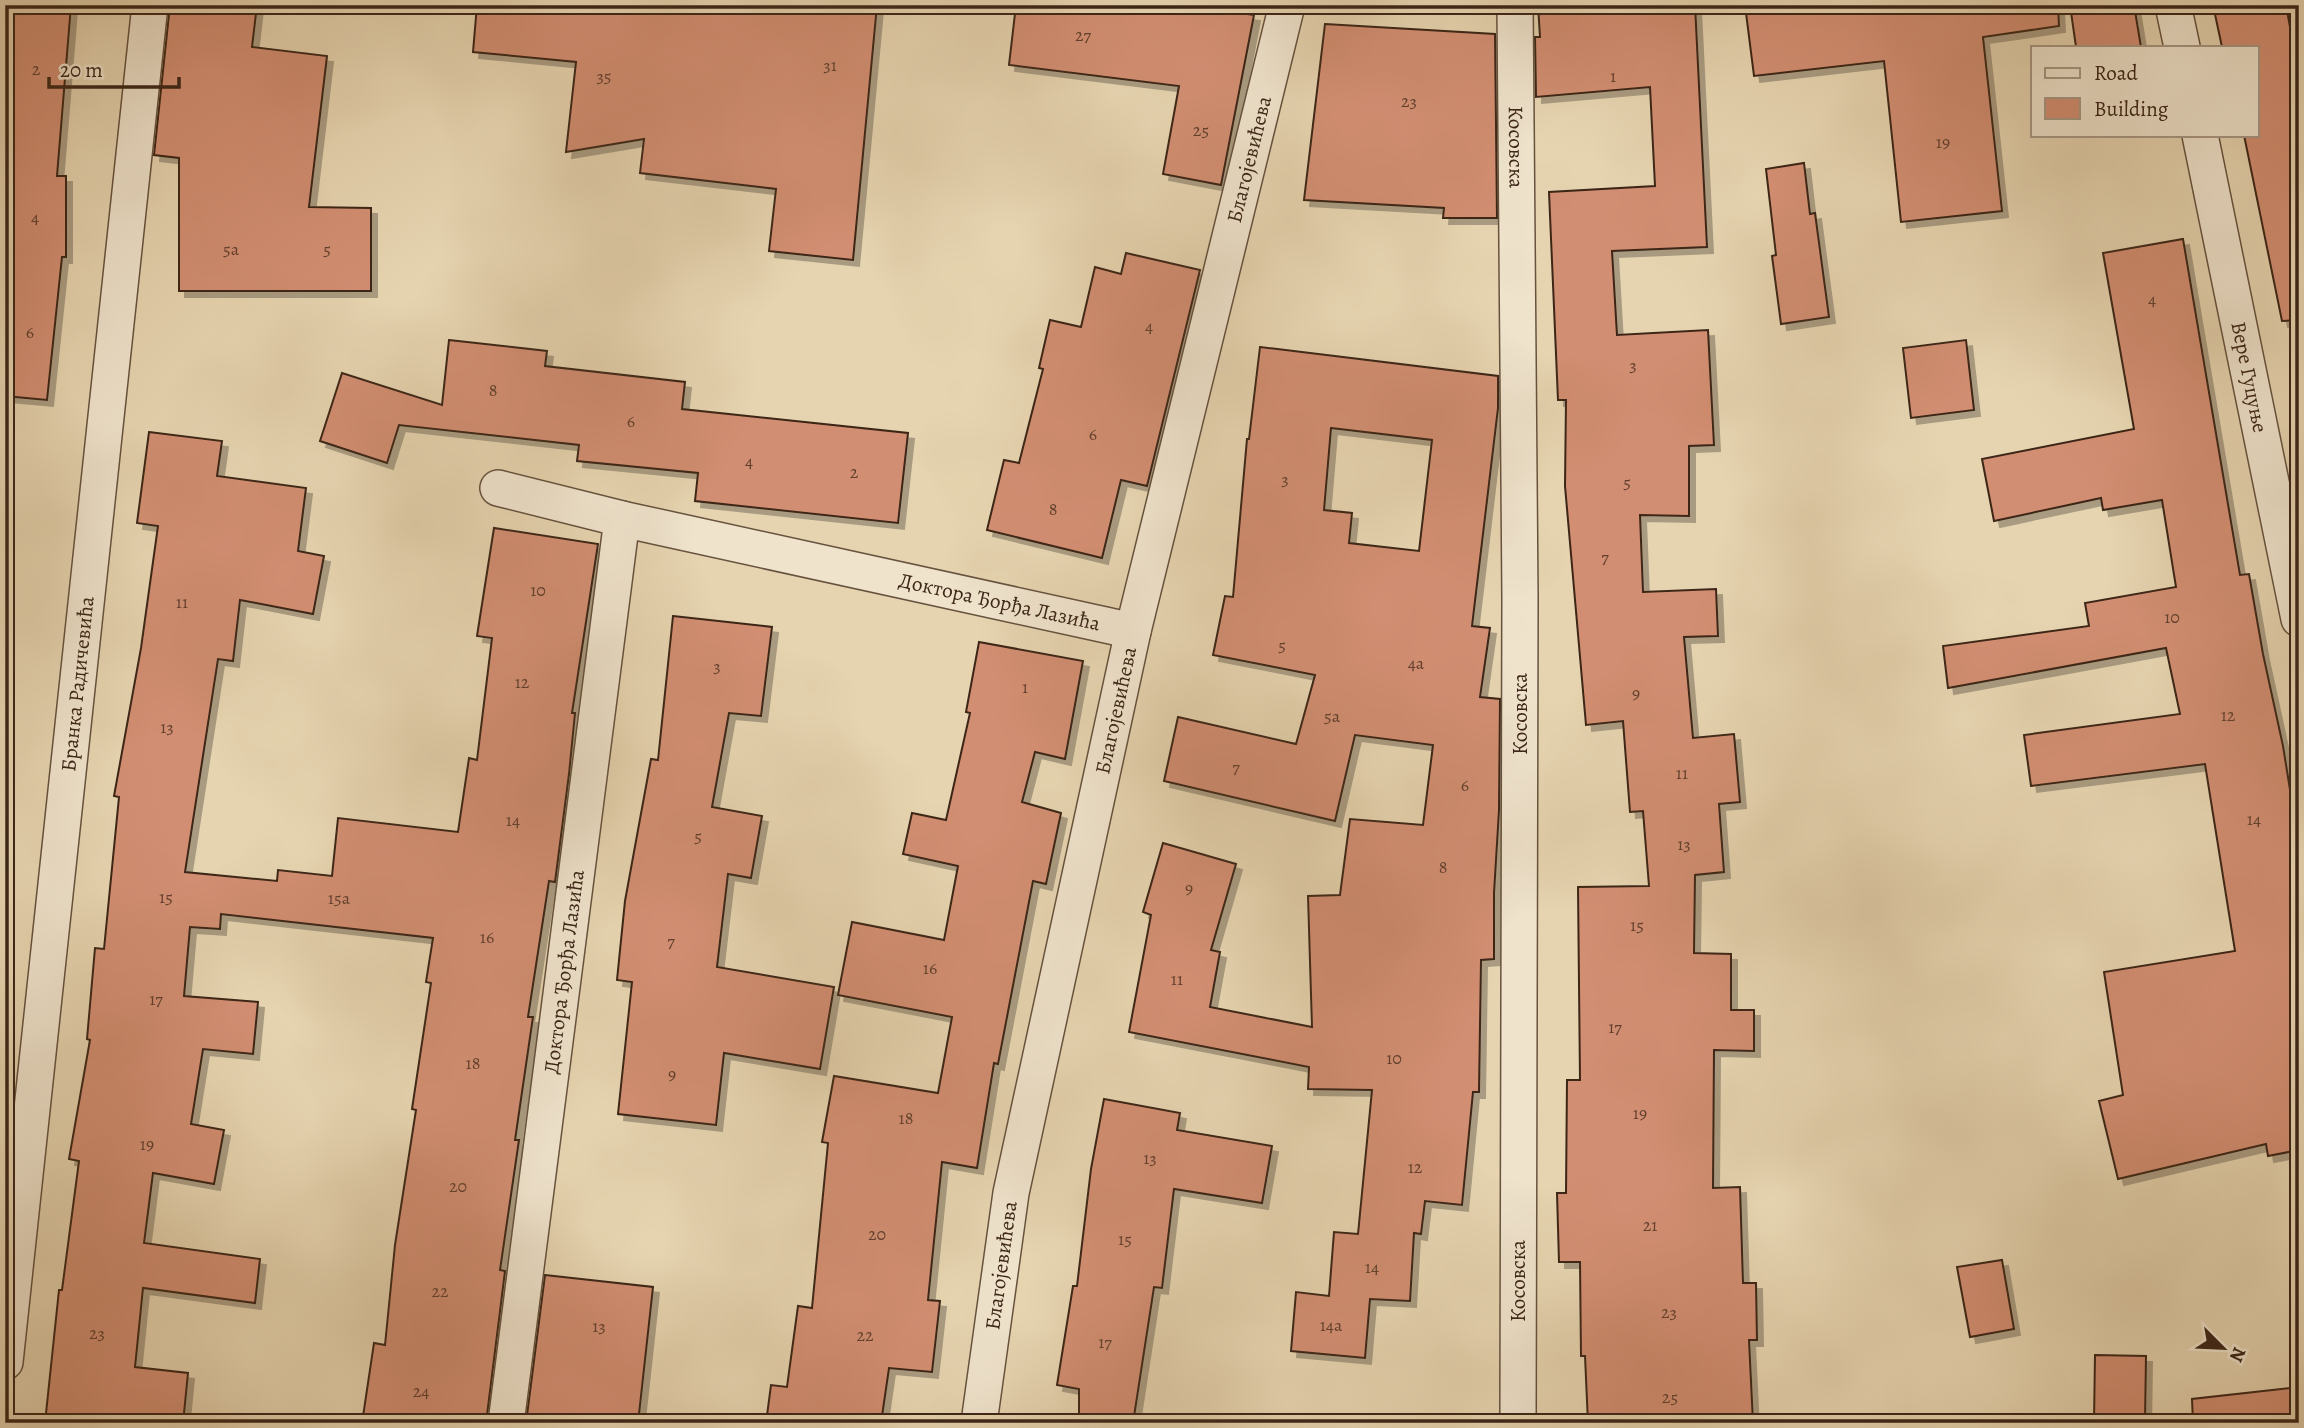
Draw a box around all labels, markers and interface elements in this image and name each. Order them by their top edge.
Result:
house number: 27 [1075,23,1091,47]
scale bar [49,46,178,90]
legend [2031,46,2258,136]
house number: 31 [823,53,837,77]
text: 20 m [60,56,103,84]
house number: 2 [32,57,41,81]
text: Road [2094,59,2138,87]
house number: 35 [596,64,612,88]
house number: 1 [1610,64,1616,88]
house number: 23 [1401,89,1417,113]
street label: Благојевићева [1220,93,1278,226]
text: Building [2094,95,2169,123]
street label: Косовска [1502,106,1531,188]
house number: 25 [1193,118,1209,142]
house number: 19 [1936,130,1950,154]
house number: 4 [31,205,39,229]
house number: 5a [223,237,240,261]
house number: 5 [323,237,331,261]
house number: 4 [2148,287,2156,311]
house number: 4 [1145,314,1153,338]
street label: Вере Гуцуње [2224,319,2275,435]
house number: 6 [26,320,34,344]
house number: 3 [1629,353,1637,377]
house number: 8 [489,378,497,402]
house number: 6 [627,409,635,433]
house number: 6 [1089,422,1097,446]
house number: 4 [745,449,753,473]
house number: 2 [850,460,859,484]
house number: 3 [1281,467,1289,491]
house number: 5 [1623,470,1631,494]
house number: 8 [1049,497,1057,521]
house number: 7 [1601,545,1609,569]
street label: Доктора Ђорђа Лазића [896,566,1103,637]
house number: 10 [530,578,546,602]
house number: 11 [176,590,188,614]
street label: Бранка Радичевића [54,594,101,773]
house number: 10 [2164,605,2180,629]
house number: 5 [1278,633,1286,657]
street label: Благојевићева [1088,644,1143,777]
house number: 4a [1408,651,1425,675]
house number: 3 [713,654,721,678]
house number: 12 [515,670,530,694]
street label: Косовска [1506,673,1534,755]
house number: 1 [1022,675,1028,699]
house number: 9 [1632,681,1640,705]
house number: 12 [2221,703,2236,727]
house number: 5a [1324,704,1341,728]
house number: 13 [160,715,174,739]
house number: 7 [1232,755,1240,779]
house number: 11 [1676,761,1688,785]
house number: 6 [1461,773,1469,797]
house number: 14 [2247,807,2261,831]
house number: 14 [506,808,520,832]
house number: 5 [694,824,702,848]
house number: 13 [1677,832,1691,856]
house number: 8 [1439,855,1447,879]
street label: Доктора Ђорђа Лазића [537,868,591,1075]
house number: 9 [1185,876,1193,900]
house number: 15 [159,885,173,909]
house number: 15a [328,886,351,910]
house number: 15 [1630,913,1644,937]
house number: 16 [480,925,494,949]
house number: 7 [667,929,675,953]
house number: 16 [923,956,937,980]
house number: 11 [1171,967,1183,991]
house number: 17 [149,987,163,1011]
house number: 17 [1608,1015,1622,1039]
house number: 10 [1386,1046,1402,1070]
house number: 18 [466,1051,480,1075]
house number: 9 [668,1062,676,1086]
house number: 19 [1633,1101,1647,1125]
house number: 18 [899,1106,913,1130]
house number: 19 [140,1132,154,1156]
house number: 13 [1143,1146,1157,1170]
house number: 12 [1408,1155,1423,1179]
house number: 20 [449,1174,467,1198]
street label: Благојевићева [978,1199,1024,1332]
house number: 21 [1643,1213,1657,1237]
house number: 20 [868,1222,886,1246]
house number: 15 [1118,1227,1132,1251]
street label: Косовска [1504,1240,1532,1322]
house number: 14 [1365,1255,1379,1279]
house number: 22 [431,1279,449,1303]
house number: 23 [1661,1300,1677,1324]
north arrow [2188,1312,2258,1382]
house number: 14a [1320,1313,1343,1337]
house number: 13 [592,1314,606,1338]
house number: 23 [89,1321,105,1345]
house number: 22 [856,1323,874,1347]
house number: 17 [1098,1330,1112,1354]
text: N [2223,1343,2252,1366]
house number: 24 [413,1379,429,1403]
house number: 25 [1662,1385,1678,1409]

